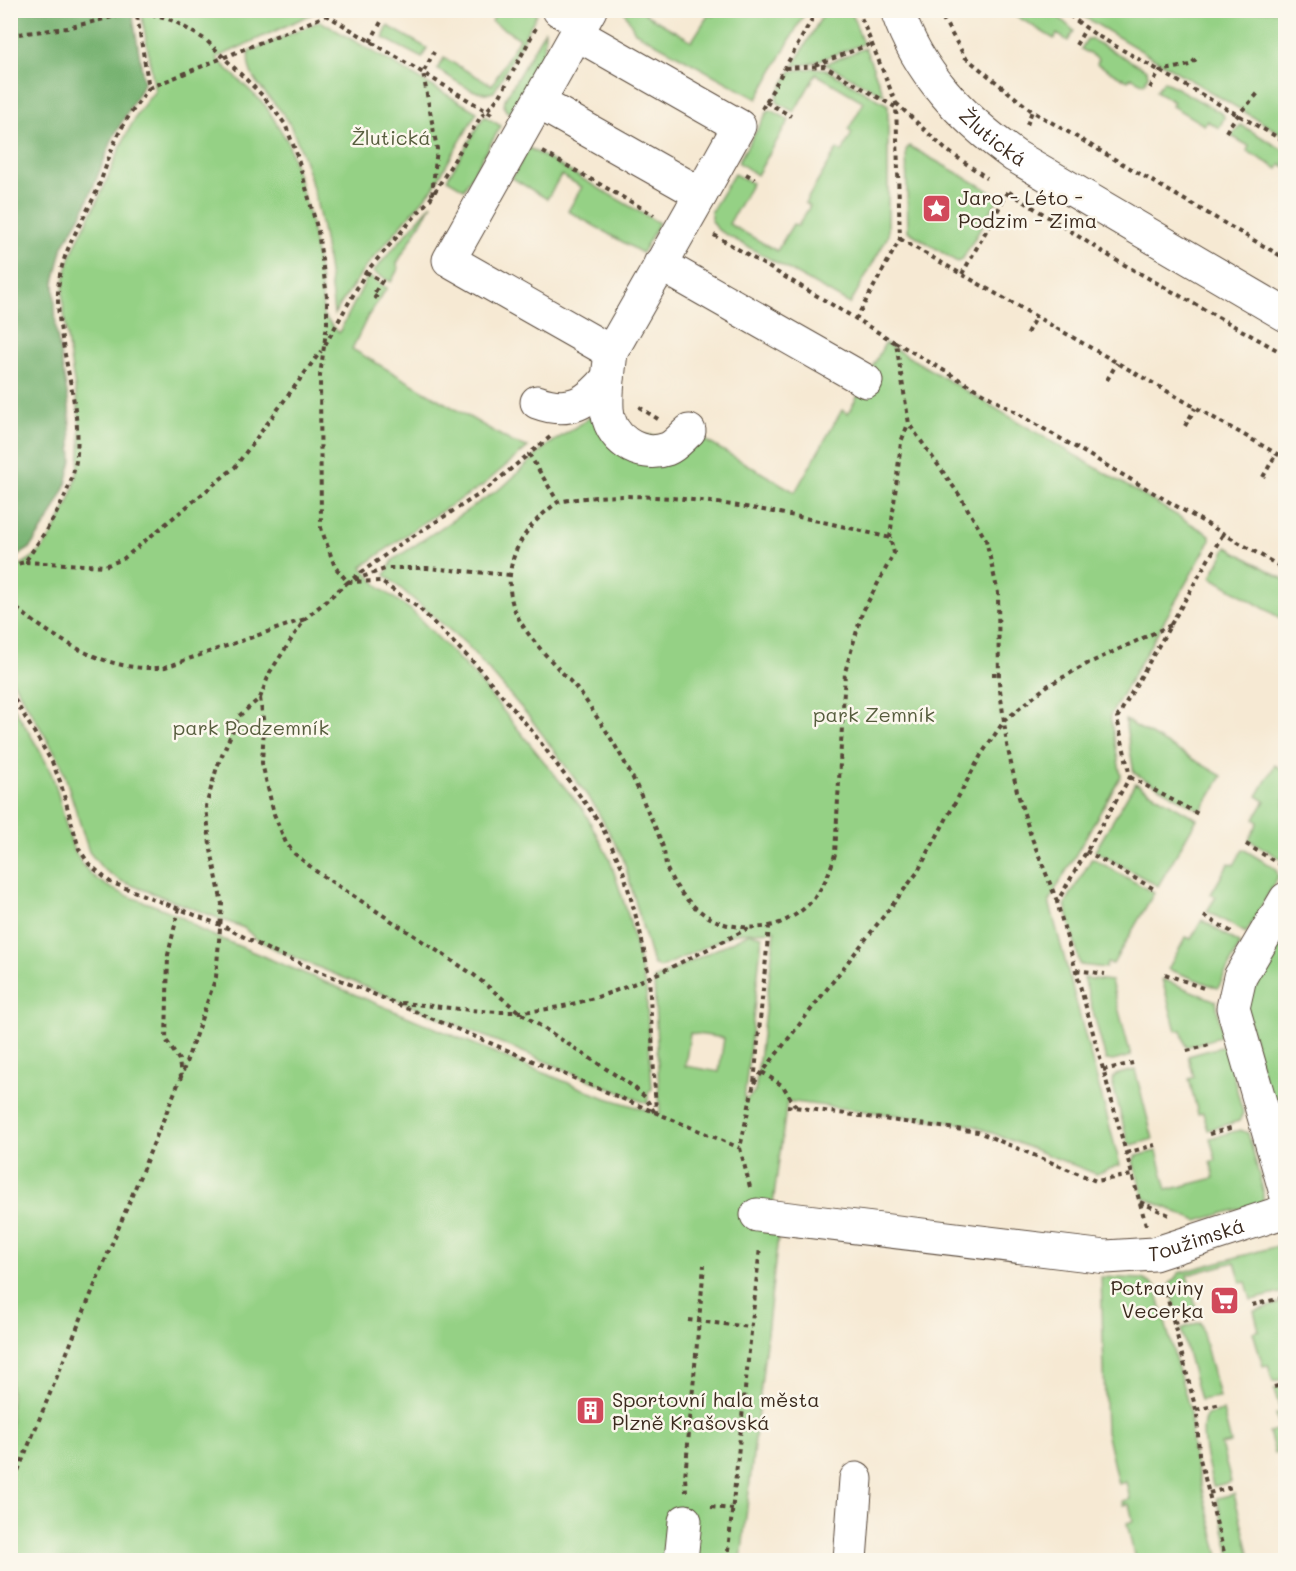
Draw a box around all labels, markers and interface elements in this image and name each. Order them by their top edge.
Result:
street label: Žlutická [954,102,1031,172]
park label: Žlutická [351,124,431,150]
place label: Jaro - Léto - Podzim - Zima [958,184,1097,233]
place icon: Jaro - Léto - Podzim - Zima [921,193,953,225]
park label: park Zemník [813,701,935,727]
park label: park Podzemník [173,714,329,740]
street label: Toužimská [1148,1211,1247,1266]
place label: Potraviny Vecerka [1110,1274,1204,1323]
supermarket icon: Potraviny Vecerka [1209,1284,1241,1316]
place label: Sportovní hala města Plzně Krašovská [612,1386,820,1435]
building icon: Sportovní hala města Plzně Krašovská [575,1395,607,1427]

